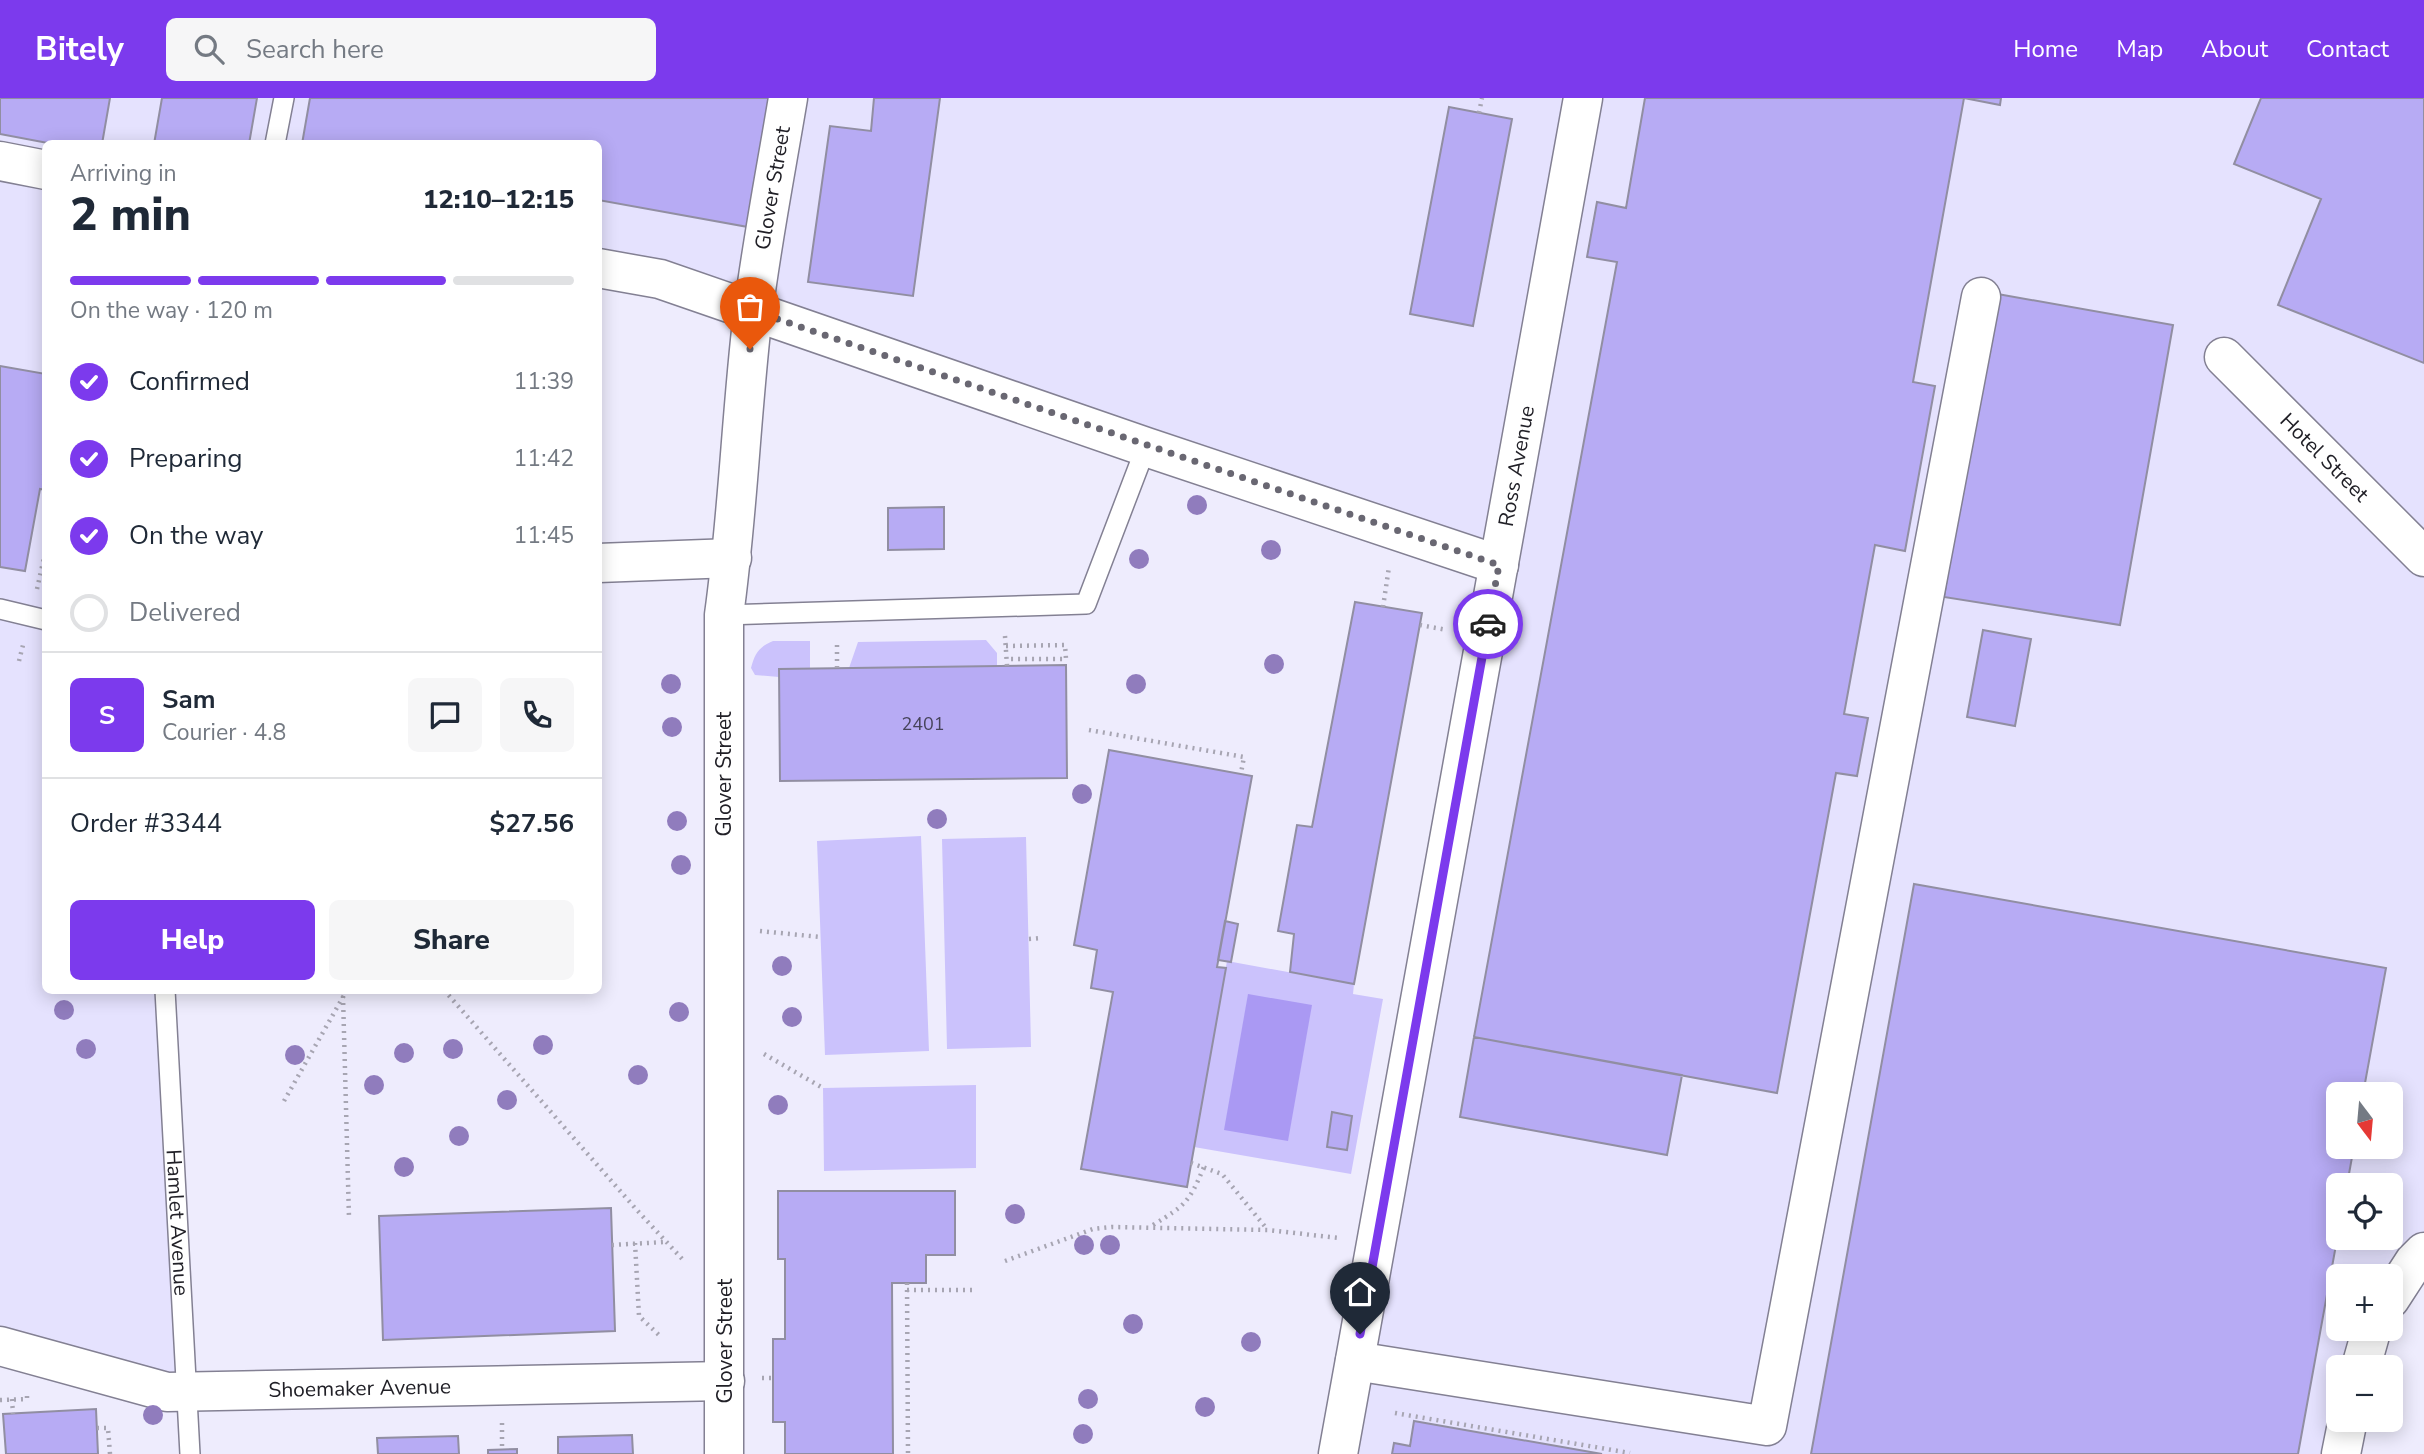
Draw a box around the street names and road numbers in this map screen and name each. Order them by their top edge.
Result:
street label: Glover Street [748,123,797,252]
street label: Ross Avenue [1492,403,1541,529]
street label: Hotel Street [2274,407,2375,508]
street label: Glover Street [710,711,738,836]
street label: Hamlet Avenue [160,1149,195,1297]
street label: Glover Street [711,1278,739,1403]
street label: Shoemaker Avenue [268,1372,451,1404]

